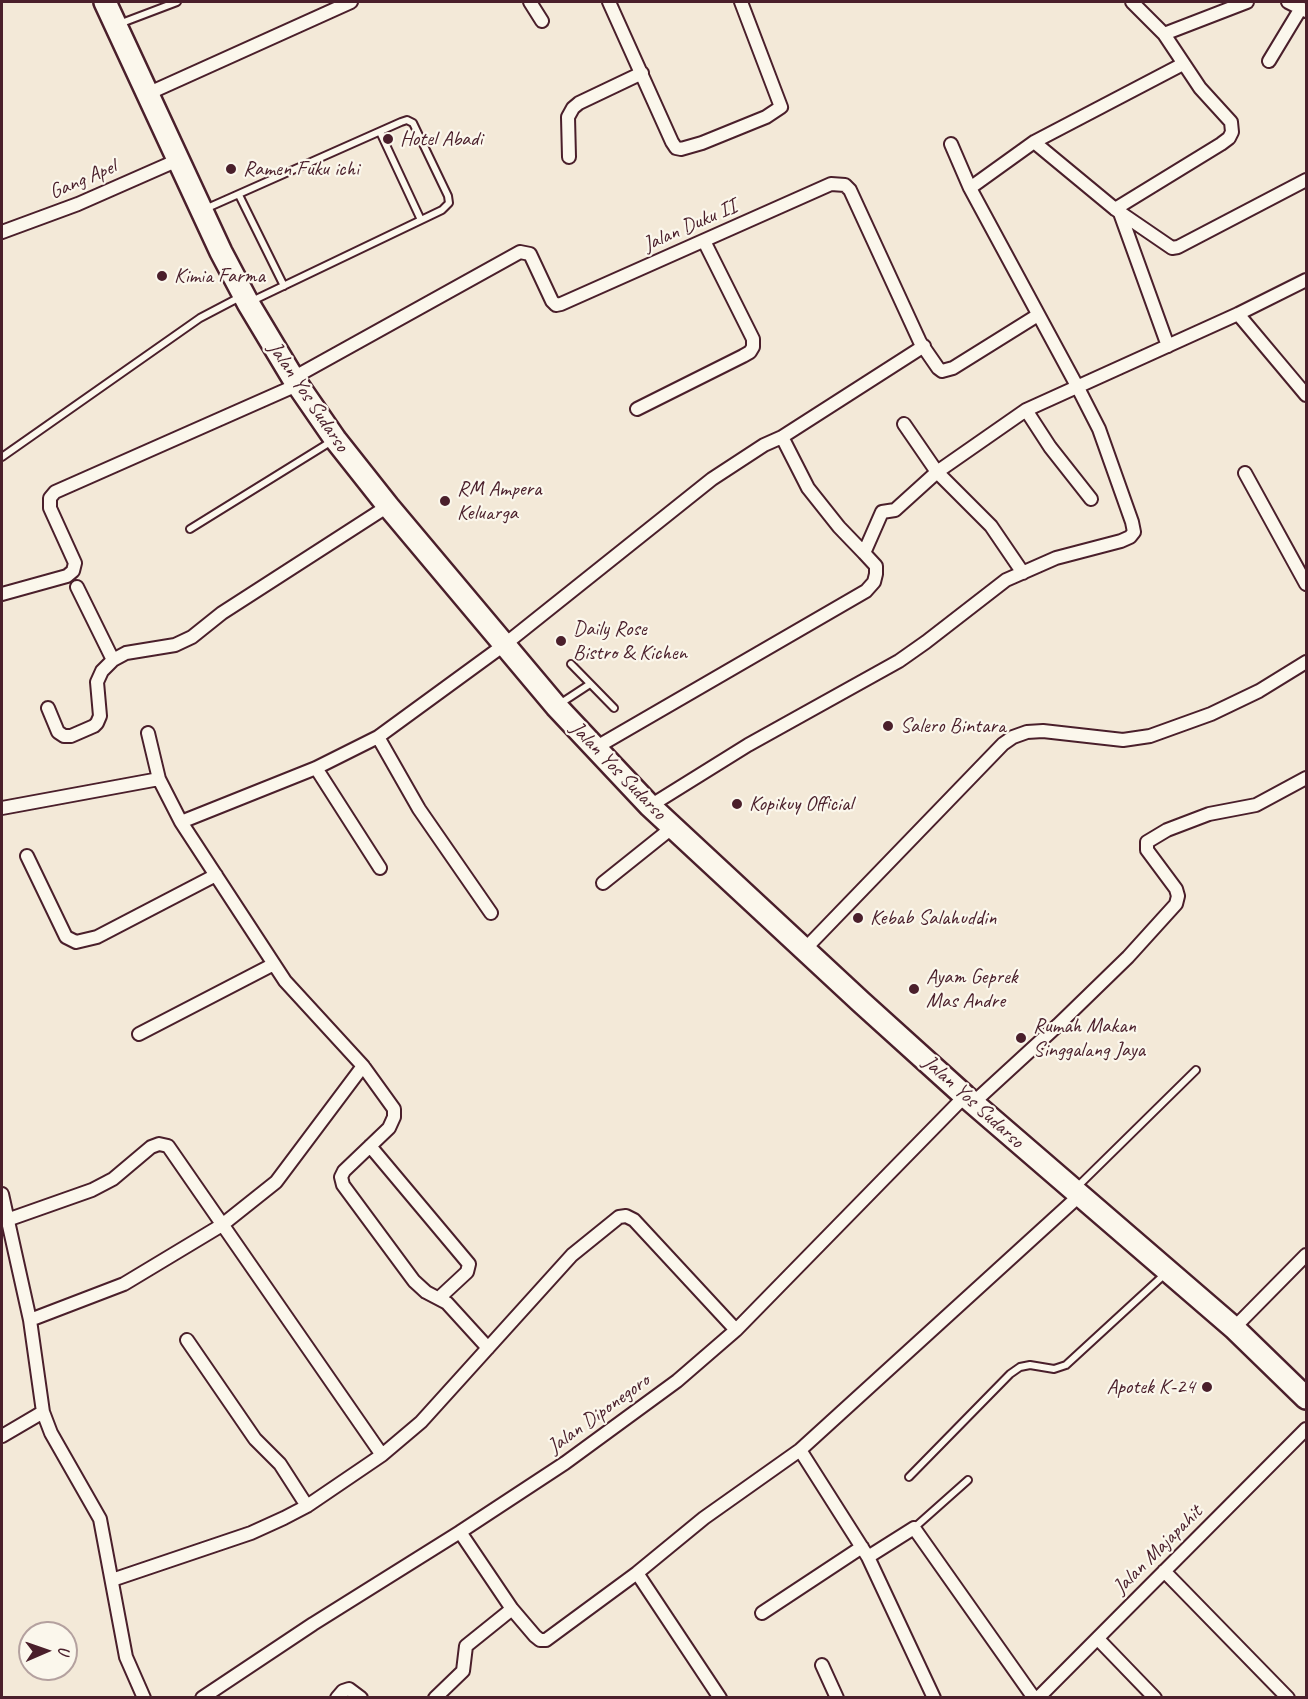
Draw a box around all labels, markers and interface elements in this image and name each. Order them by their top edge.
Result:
place label: Hotel Abadi [400,126,482,152]
marker: Hotel Abadi [381,132,395,146]
street label: Gang Apel [46,155,120,205]
place label: Ramen Fuku ichi [243,156,359,182]
marker: Ramen Fuku ichi [224,162,238,176]
street label: Jalan Duku II [639,194,741,258]
place label: Kimia Farma [174,263,265,289]
marker: Kimia Farma [155,269,169,283]
street label: Jalan Yos Sudarso [262,337,354,457]
place label: RM Ampera Keluarga [457,476,542,526]
marker: RM Ampera Keluarga [438,494,452,508]
place label: Daily Rose Bistro & Kichen [573,616,687,666]
marker: Daily Rose Bistro & Kichen [554,634,568,648]
place label: Salero Bintara [900,713,1006,739]
street label: Jalan Yos Sudarso [565,716,671,826]
marker: Salero Bintara [881,719,895,733]
place label: Kopikuy Official [749,791,853,817]
marker: Kopikuy Official [730,797,744,811]
place label: Kebab Salahuddin [870,905,997,931]
marker: Kebab Salahuddin [851,911,865,925]
place label: Ayam Geprek Mas Andre [926,964,1017,1014]
marker: Ayam Geprek Mas Andre [907,982,921,996]
place label: Rumah Makan Singgalang Jaya [1033,1013,1145,1063]
marker: Rumah Makan Singgalang Jaya [1014,1031,1028,1045]
street label: Jalan Yos Sudarso [917,1050,1029,1154]
street label: Jalan Diponegoro [543,1369,655,1459]
place label: Apotek K-24 [1106,1374,1195,1400]
marker: Apotek K-24 [1200,1380,1214,1394]
street label: Jalan Majapahit [1108,1500,1208,1600]
north arrow [18,1621,78,1681]
text: U [54,1646,74,1655]

